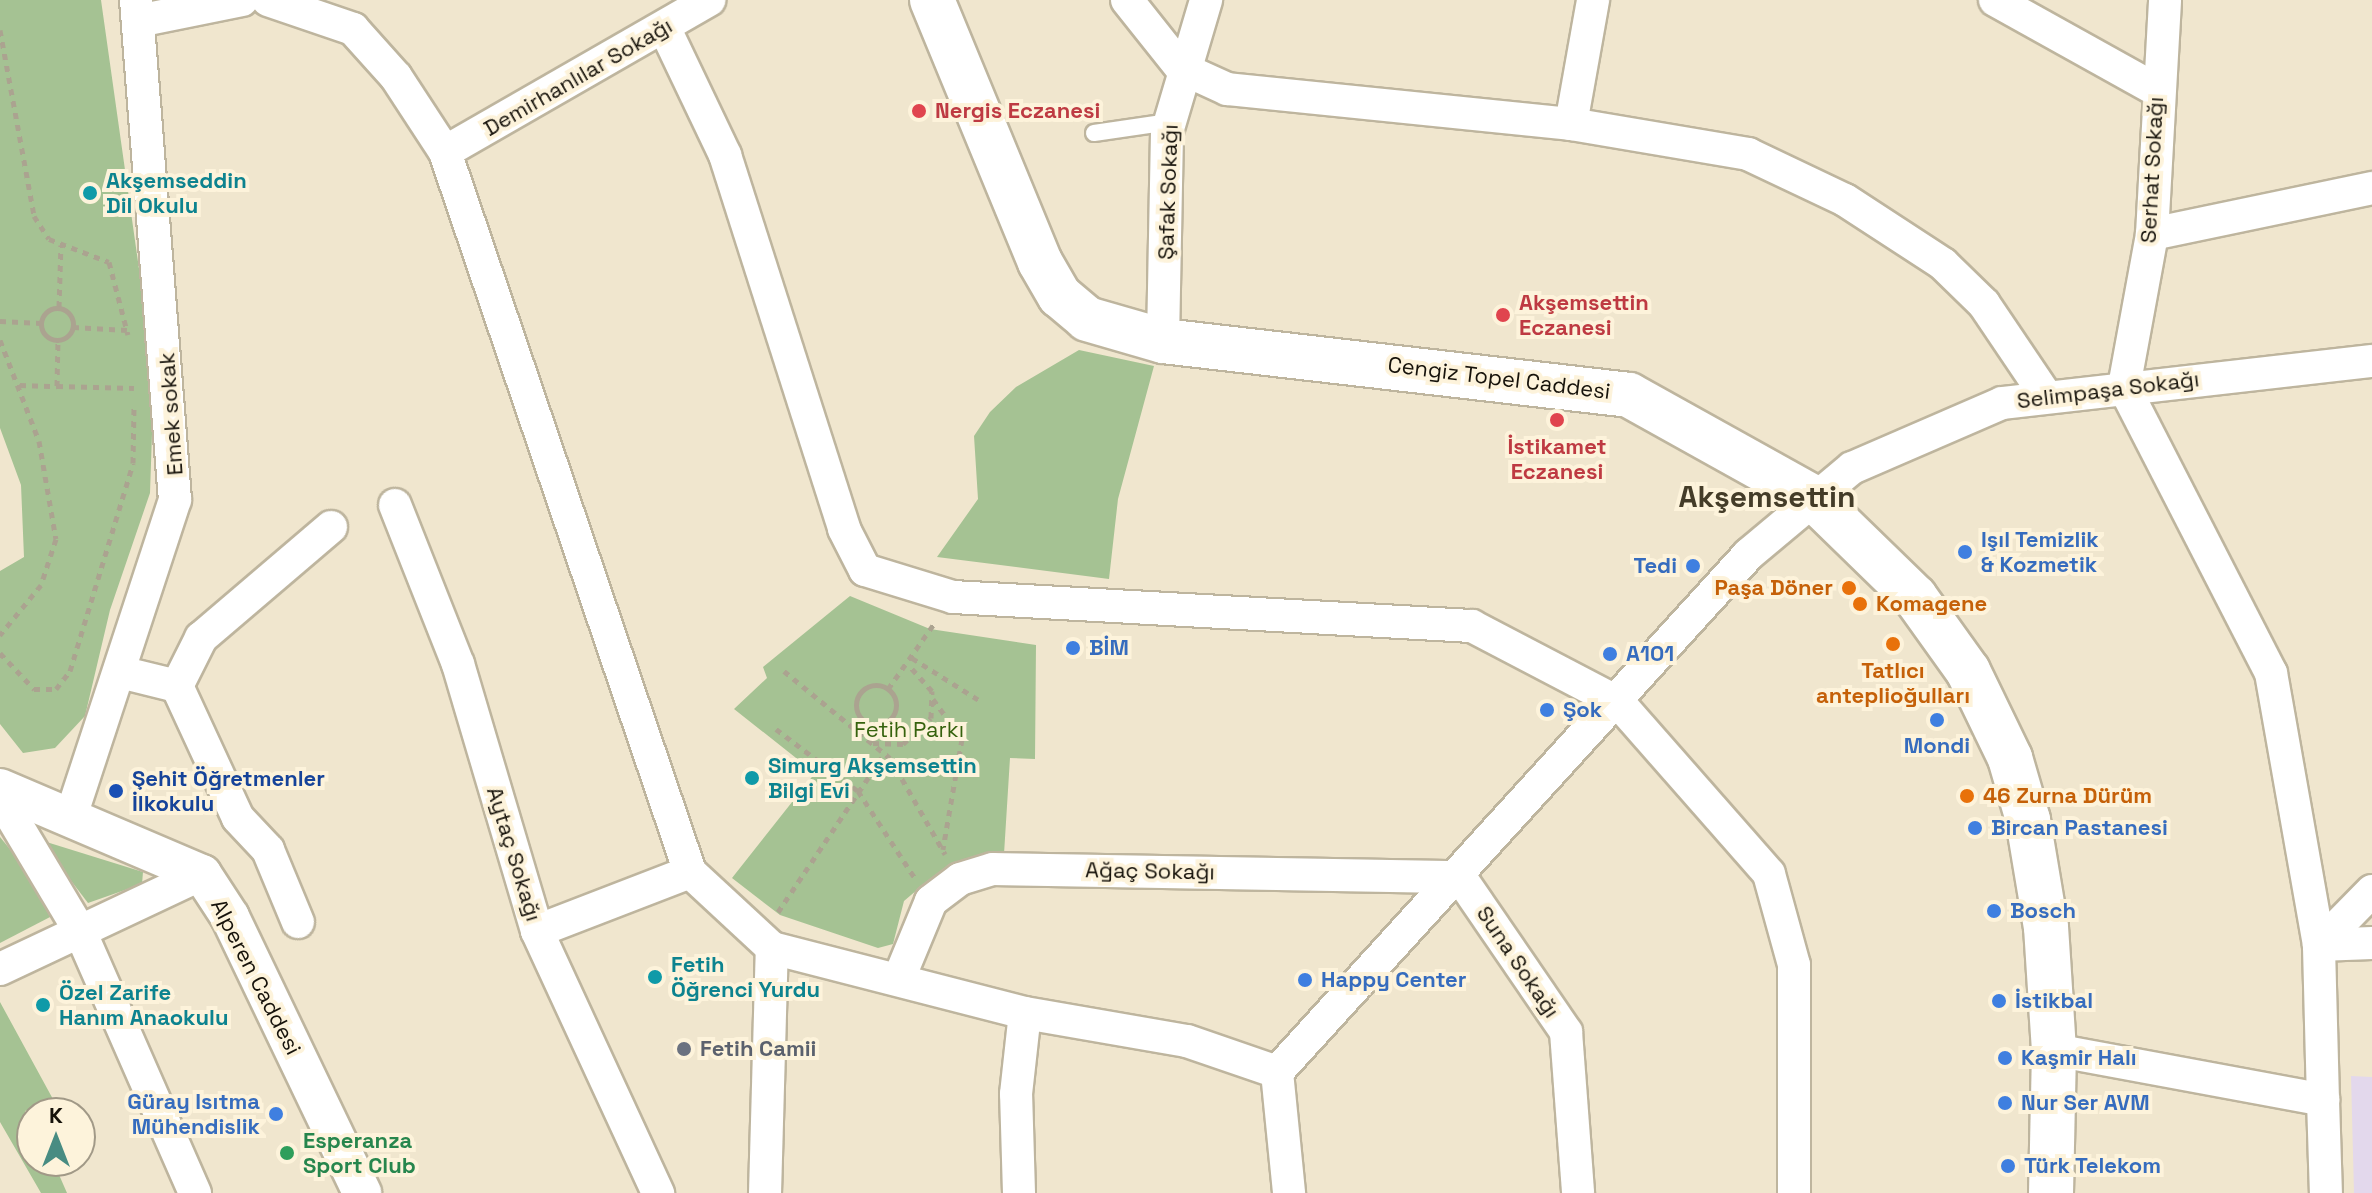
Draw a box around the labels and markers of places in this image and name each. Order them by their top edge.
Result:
place label: Nergis Eczanesi [935,98,1100,124]
marker: Nergis Eczanesi [910,102,928,120]
place label: Akşemseddin Dil Okulu [106,167,247,218]
marker: Akşemseddin Dil Okulu [81,184,99,202]
place label: Akşemsettin Eczanesi [1519,289,1649,340]
marker: Akşemsettin Eczanesi [1494,306,1512,324]
marker: İstikamet Eczanesi [1548,411,1566,429]
place label: İstikamet Eczanesi [1507,433,1607,484]
place label: Işıl Temizlik & Kozmetik [1981,526,2099,578]
marker: Işıl Temizlik & Kozmetik [1956,543,1974,561]
place label: Tedi [1634,553,1677,579]
marker: Tedi [1684,557,1702,575]
place label: Paşa Döner [1714,575,1833,601]
marker: Paşa Döner [1840,579,1858,597]
place label: Komagene [1876,591,1987,617]
marker: Komagene [1851,595,1869,613]
place label: BİM [1089,635,1129,661]
marker: Tatlıcı anteplioğulları [1884,635,1902,653]
marker: BİM [1064,639,1082,657]
place label: A101 [1626,641,1674,667]
marker: A101 [1601,645,1619,663]
place label: Tatlıcı anteplioğulları [1816,657,1970,708]
place label: Şok [1563,697,1602,723]
marker: Şok [1538,701,1556,719]
marker: Mondi [1928,711,1946,729]
place label: Mondi [1904,733,1970,759]
place label: Simurg Akşemsettin Bilgi Evi [768,752,977,804]
place label: Şehit Öğretmenler İlkokulu [132,765,325,816]
marker: Simurg Akşemsettin Bilgi Evi [743,769,761,787]
marker: Şehit Öğretmenler İlkokulu [107,782,125,800]
place label: 46 Zurna Dürüm [1983,783,2152,809]
marker: 46 Zurna Dürüm [1958,787,1976,805]
place label: Bircan Pastanesi [1991,815,2168,841]
marker: Bircan Pastanesi [1966,819,1984,837]
place label: Bosch [2010,898,2076,924]
marker: Bosch [1985,902,2003,920]
place label: Fetih Öğrenci Yurdu [671,951,820,1002]
place label: Happy Center [1321,967,1467,993]
marker: Fetih Öğrenci Yurdu [646,968,664,986]
marker: Happy Center [1296,971,1314,989]
place label: Özel Zarife Hanım Anaokulu [59,979,229,1030]
place label: İstikbal [2015,988,2093,1014]
marker: İstikbal [1990,992,2008,1010]
marker: Özel Zarife Hanım Anaokulu [34,996,52,1014]
place label: Fetih Camii [700,1036,816,1062]
marker: Fetih Camii [675,1040,693,1058]
place label: Kaşmir Halı [2021,1045,2137,1071]
marker: Kaşmir Halı [1996,1049,2014,1067]
place label: Güray Isıtma Mühendislik [127,1088,260,1140]
place label: Nur Ser AVM [2021,1090,2150,1116]
marker: Nur Ser AVM [1996,1094,2014,1112]
marker: Güray Isıtma Mühendislik [267,1105,285,1123]
place label: Esperanza Sport Club [303,1127,416,1178]
marker: Esperanza Sport Club [278,1144,296,1162]
place label: Türk Telekom [2024,1153,2162,1179]
marker: Türk Telekom [1999,1157,2017,1175]

